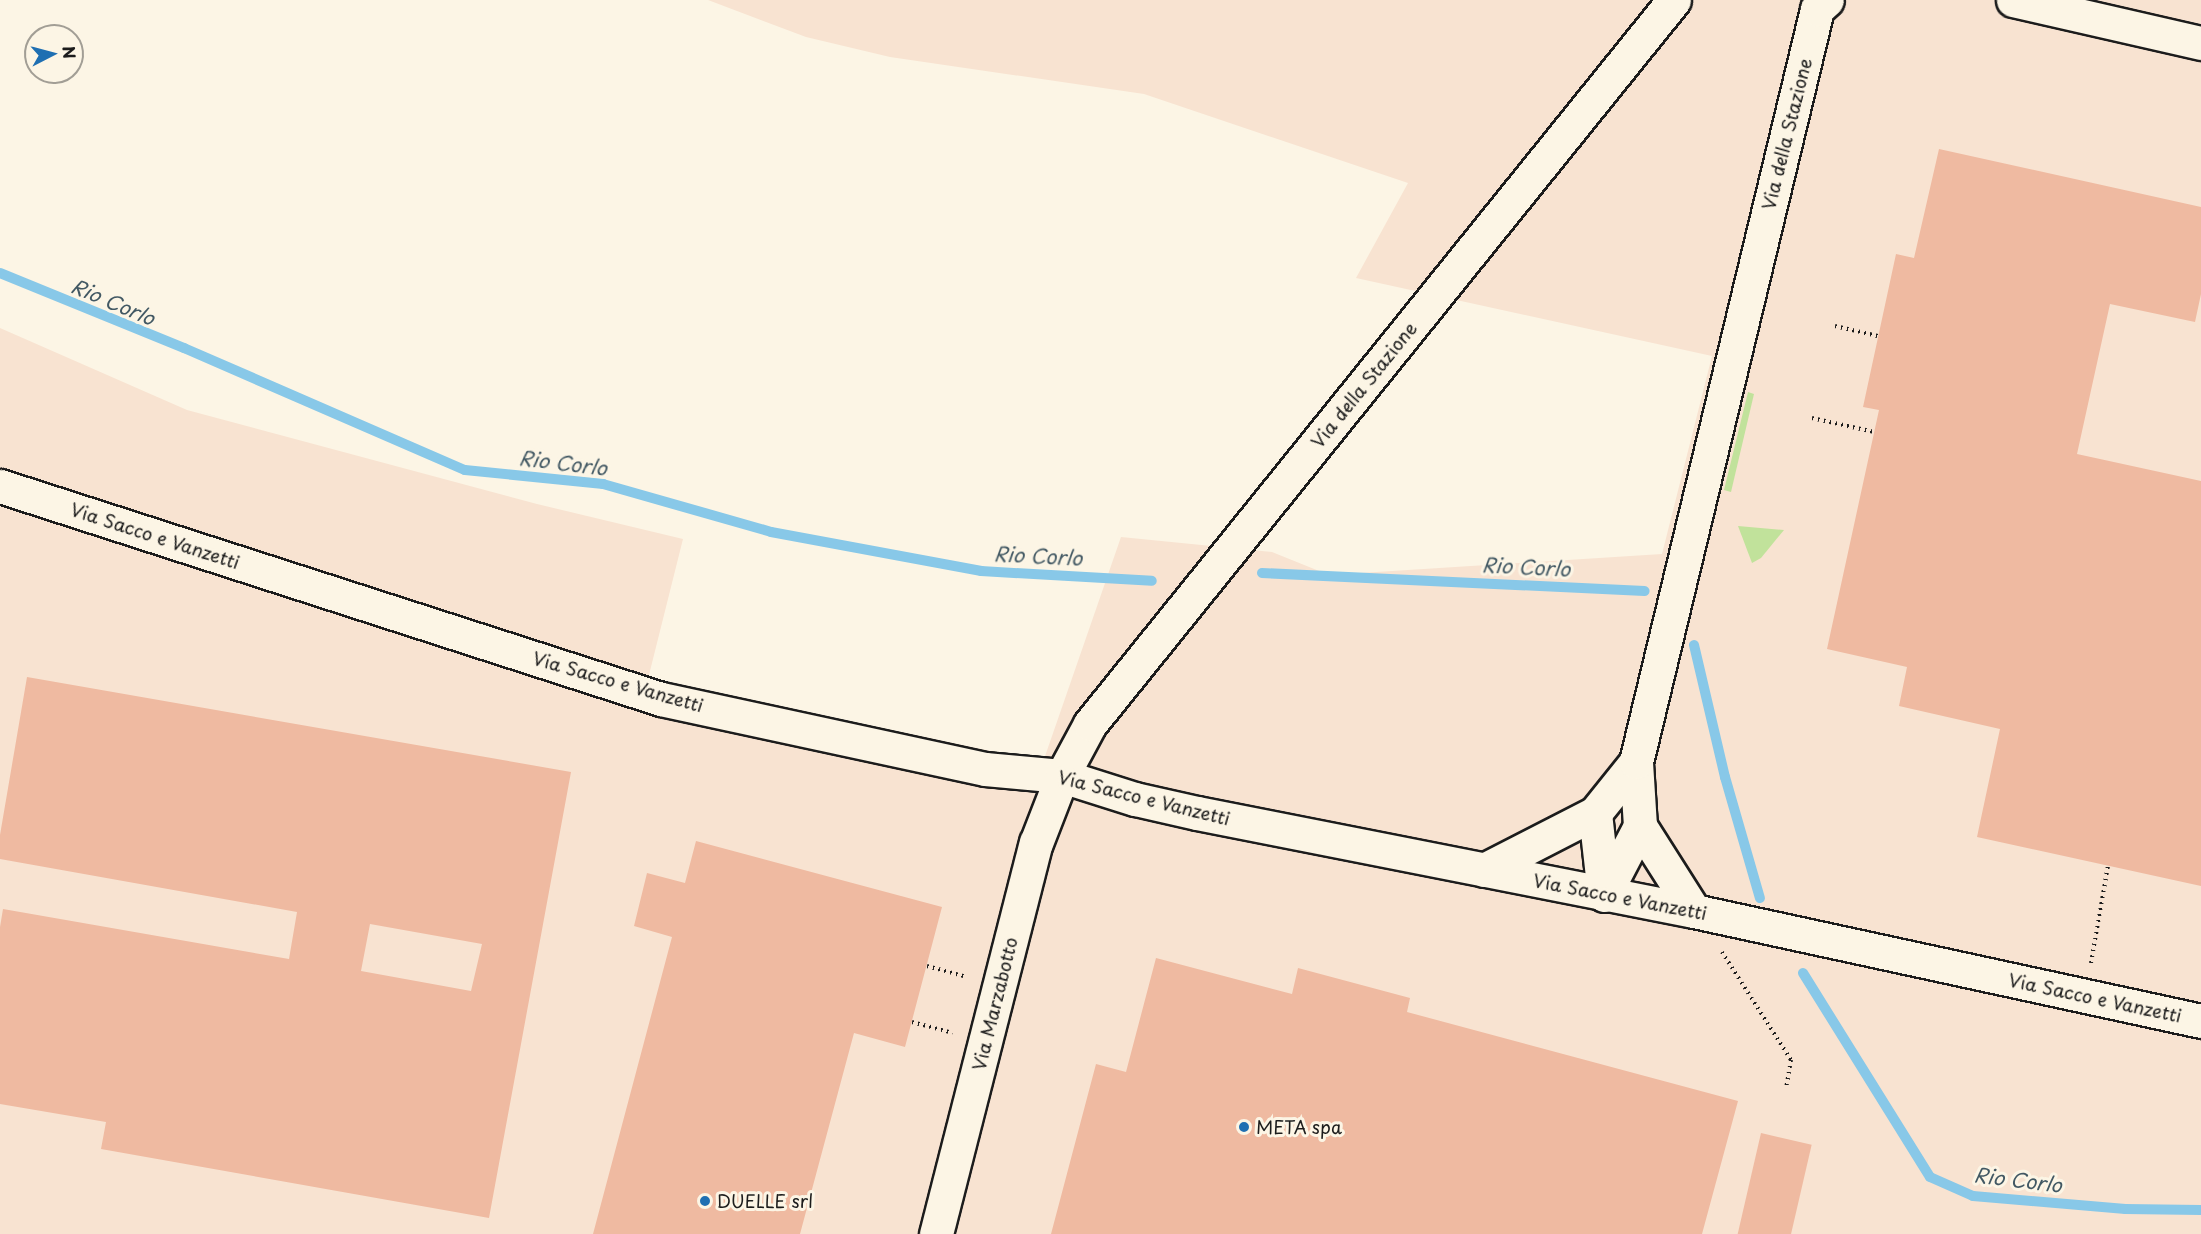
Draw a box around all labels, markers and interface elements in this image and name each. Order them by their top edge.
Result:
north arrow [24,24,84,84]
text: N [57,45,83,60]
street label: Via della Stazione [1758,56,1816,212]
water label: Rio Corlo [67,274,159,330]
street label: Via della Stazione [1307,318,1421,452]
water label: Rio Corlo [517,446,609,480]
street label: Via Sacco e Vanzetti [67,498,243,574]
water label: Rio Corlo [993,542,1083,570]
water label: Rio Corlo [1481,553,1571,581]
street label: Via Sacco e Vanzetti [530,647,706,717]
street label: Via Sacco e Vanzetti [1056,766,1232,830]
street label: Via Sacco e Vanzetti [1531,870,1709,924]
street label: Via Marzabotto [968,935,1022,1073]
street label: Via Sacco e Vanzetti [2006,969,2184,1027]
place label: META spa [1256,1116,1345,1138]
marker: META spa [1237,1120,1251,1134]
water label: Rio Corlo [1972,1163,2064,1197]
place label: DUELLE srl [717,1190,815,1212]
marker: DUELLE srl [698,1194,712,1208]

